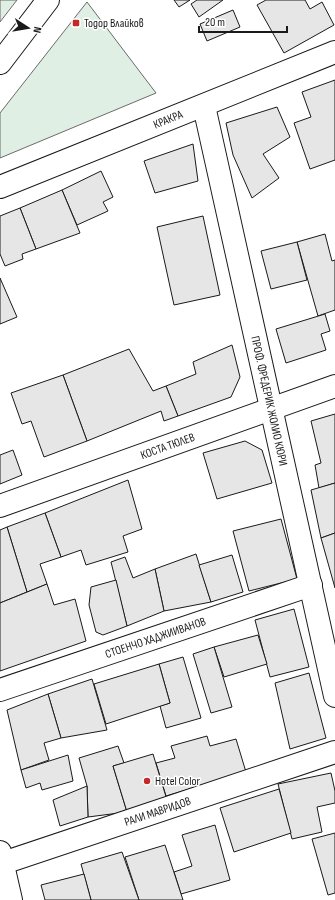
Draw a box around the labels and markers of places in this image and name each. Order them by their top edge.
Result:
place label: Тодор Влайков [84,16,144,31]
marker: Тодор Влайков [71,18,81,28]
place label: Hotel Color [155,774,201,789]
marker: Hotel Color [142,776,152,786]

